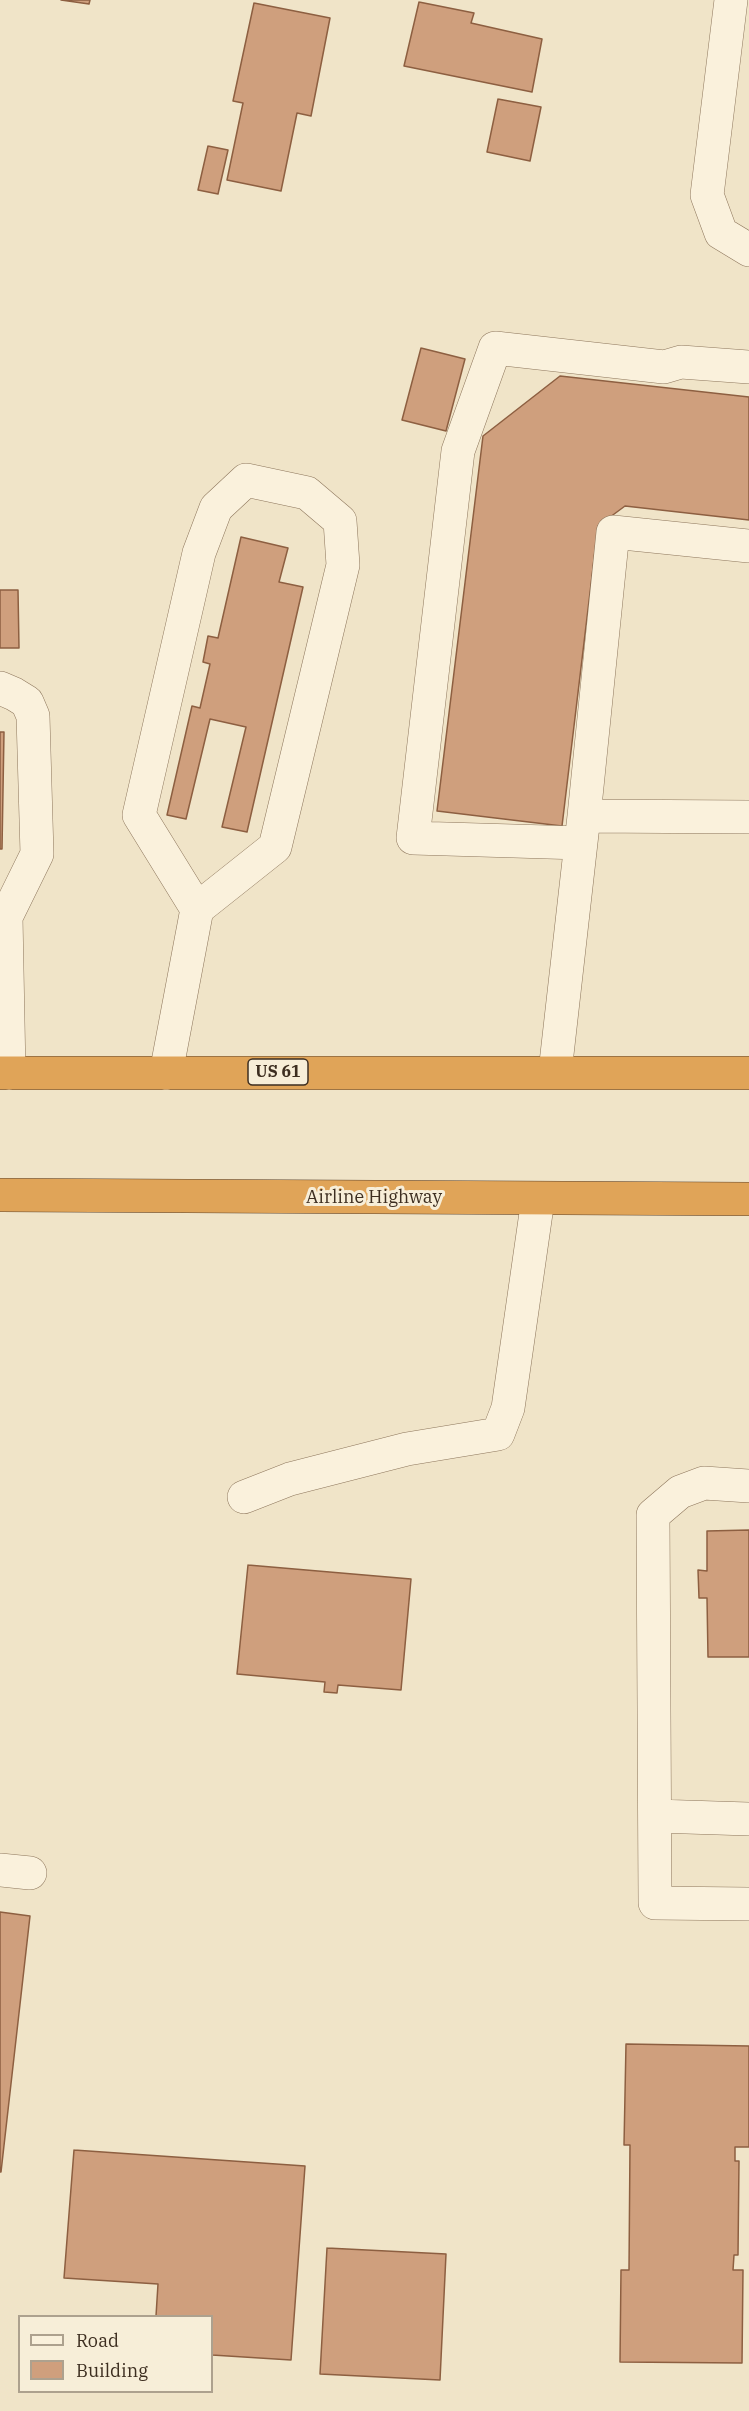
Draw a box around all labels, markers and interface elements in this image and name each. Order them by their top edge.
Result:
road number: US 61 [248,1059,308,1085]
street label: Airline Highway [306,1187,442,1209]
legend [18,2315,213,2393]
text: Road [76,2329,119,2352]
text: Building [76,2359,148,2382]

